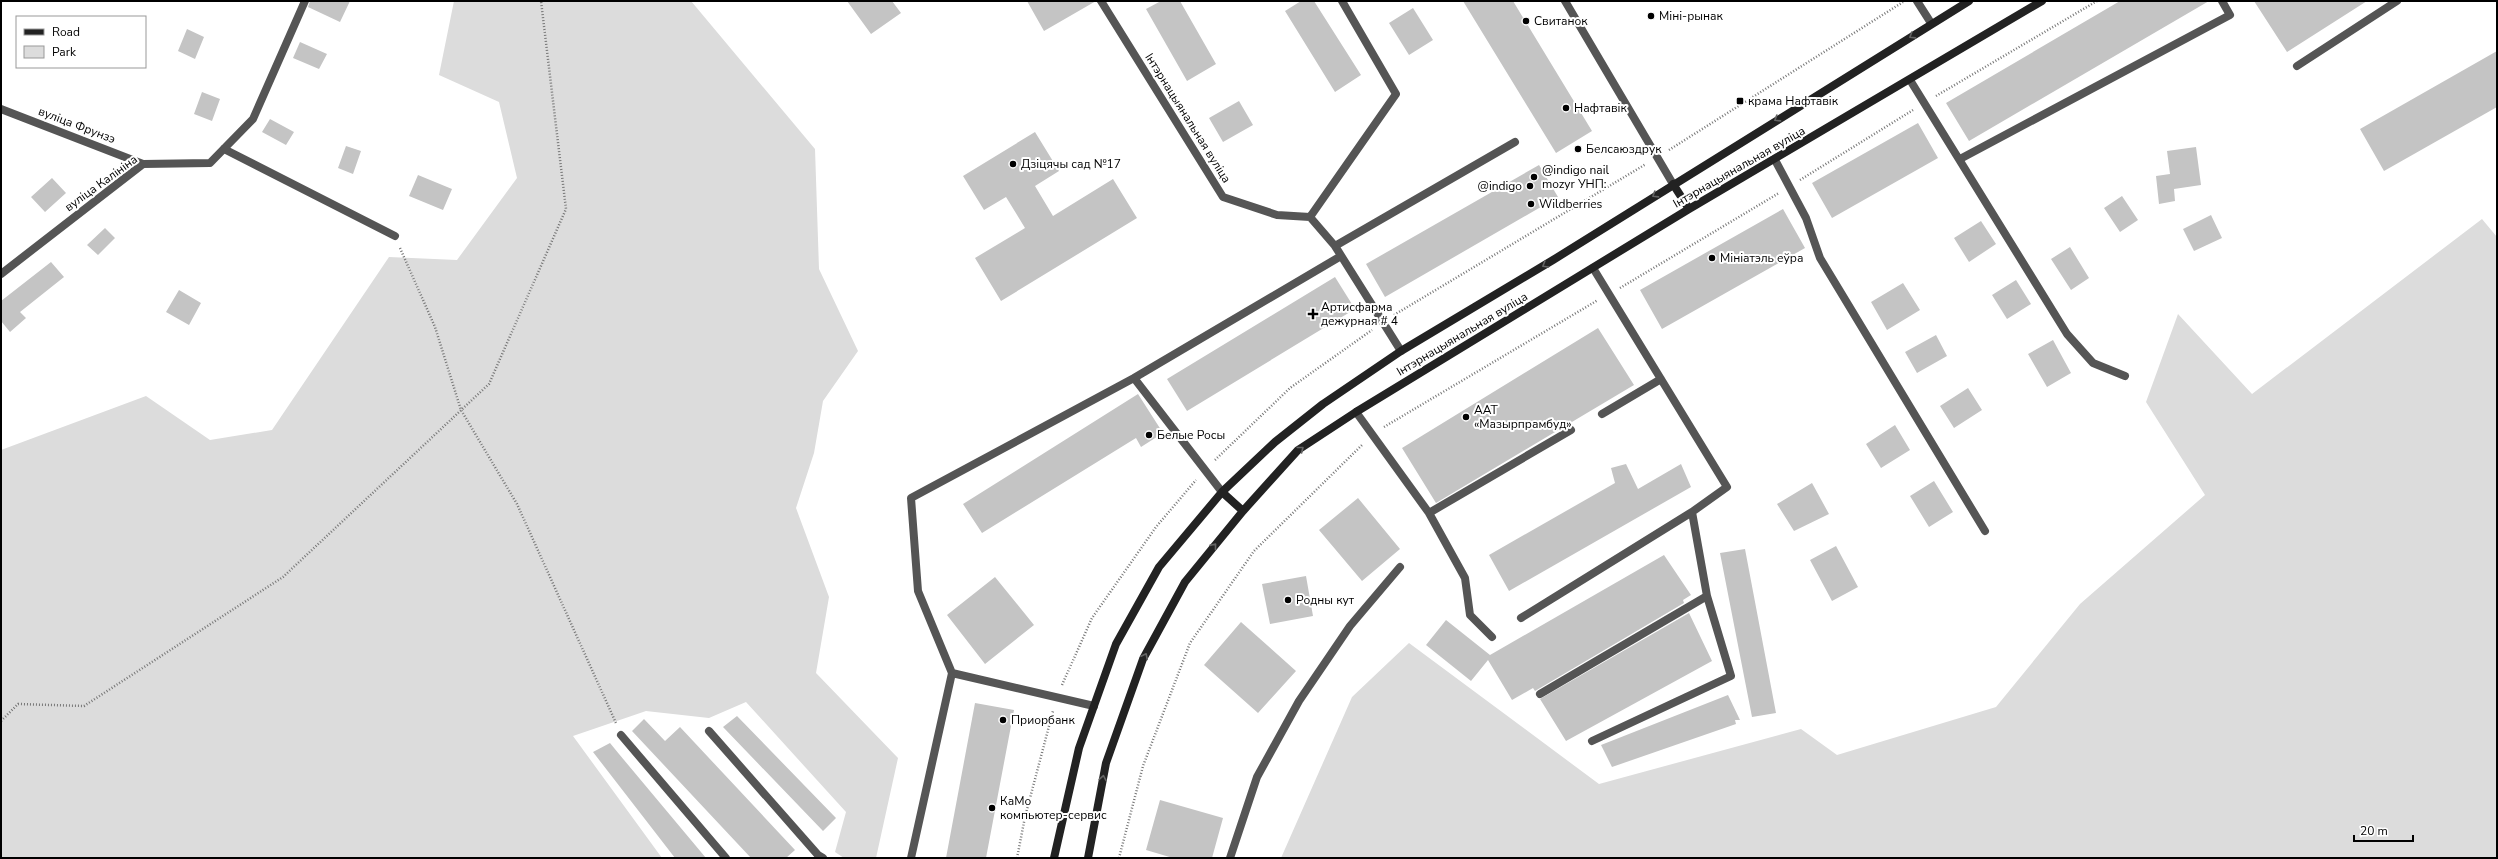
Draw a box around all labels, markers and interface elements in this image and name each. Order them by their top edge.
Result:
place label: Міні-рынак [1659,8,1724,24]
marker: Міні-рынак [1646,11,1656,21]
place label: Свитанок [1534,13,1588,29]
legend [16,16,146,68]
marker: Свитанок [1521,16,1531,26]
text: Road [52,24,80,40]
one-way arrow [1909,31,1916,38]
text: Park [52,44,77,60]
street label: Інтэрнацыянальная вуліца [1141,50,1235,186]
place label: крама Нафтавік [1748,93,1839,109]
marker: крама Нафтавік [1735,96,1745,106]
place label: Нафтавік [1574,100,1627,116]
street label: вуліца Фрунзэ [36,103,118,147]
marker: Нафтавік [1561,103,1571,113]
one-way arrow [1775,114,1782,121]
street label: Інтэрнацыянальная вуліца [1670,123,1808,211]
place label: Белсаюздрук [1586,141,1662,157]
marker: Белсаюздрук [1573,144,1583,154]
street label: вуліца Калініна [61,151,141,215]
place label: Дзіцячы сад №17 [1021,156,1121,172]
marker: Дзіцячы сад №17 [1008,159,1018,169]
place label: @indigo nail mozyr УНП: [1542,162,1609,192]
marker: @indigo nail mozyr УНП: [1529,172,1539,182]
place label: @indigo [1478,178,1522,194]
marker: @indigo [1525,181,1535,191]
one-way arrow [1652,191,1659,198]
place label: Wildberries [1539,196,1603,212]
marker: Wildberries [1526,199,1536,209]
place label: Мініатэль еўра [1720,250,1803,266]
marker: Мініатэль еўра [1707,253,1717,263]
one-way arrow [1542,260,1549,267]
street label: Інтэрнацыянальная вуліца [1394,288,1530,380]
place label: Артисфарма дежурная # 4 [1321,299,1398,329]
marker: Артисфарма дежурная # 4 [1308,309,1318,319]
place label: ААТ «Мазырпрамбуд» [1474,402,1572,432]
marker: ААТ «Мазырпрамбуд» [1461,412,1471,422]
place label: Белые Росы [1157,427,1225,443]
marker: Белые Росы [1144,430,1154,440]
one-way arrow [1296,447,1303,454]
one-way arrow [1210,544,1217,551]
place label: Родны кут [1296,592,1355,608]
marker: Родны кут [1283,595,1293,605]
one-way arrow [1140,652,1148,660]
place label: Приорбанк [1011,712,1075,728]
marker: Приорбанк [998,715,1008,725]
one-way arrow [1098,775,1107,781]
place label: КаМо компьютер-сервис [1000,793,1107,823]
marker: КаМо компьютер-сервис [987,803,997,813]
scale bar [2354,817,2413,843]
text: 20 m [2360,823,2388,839]

